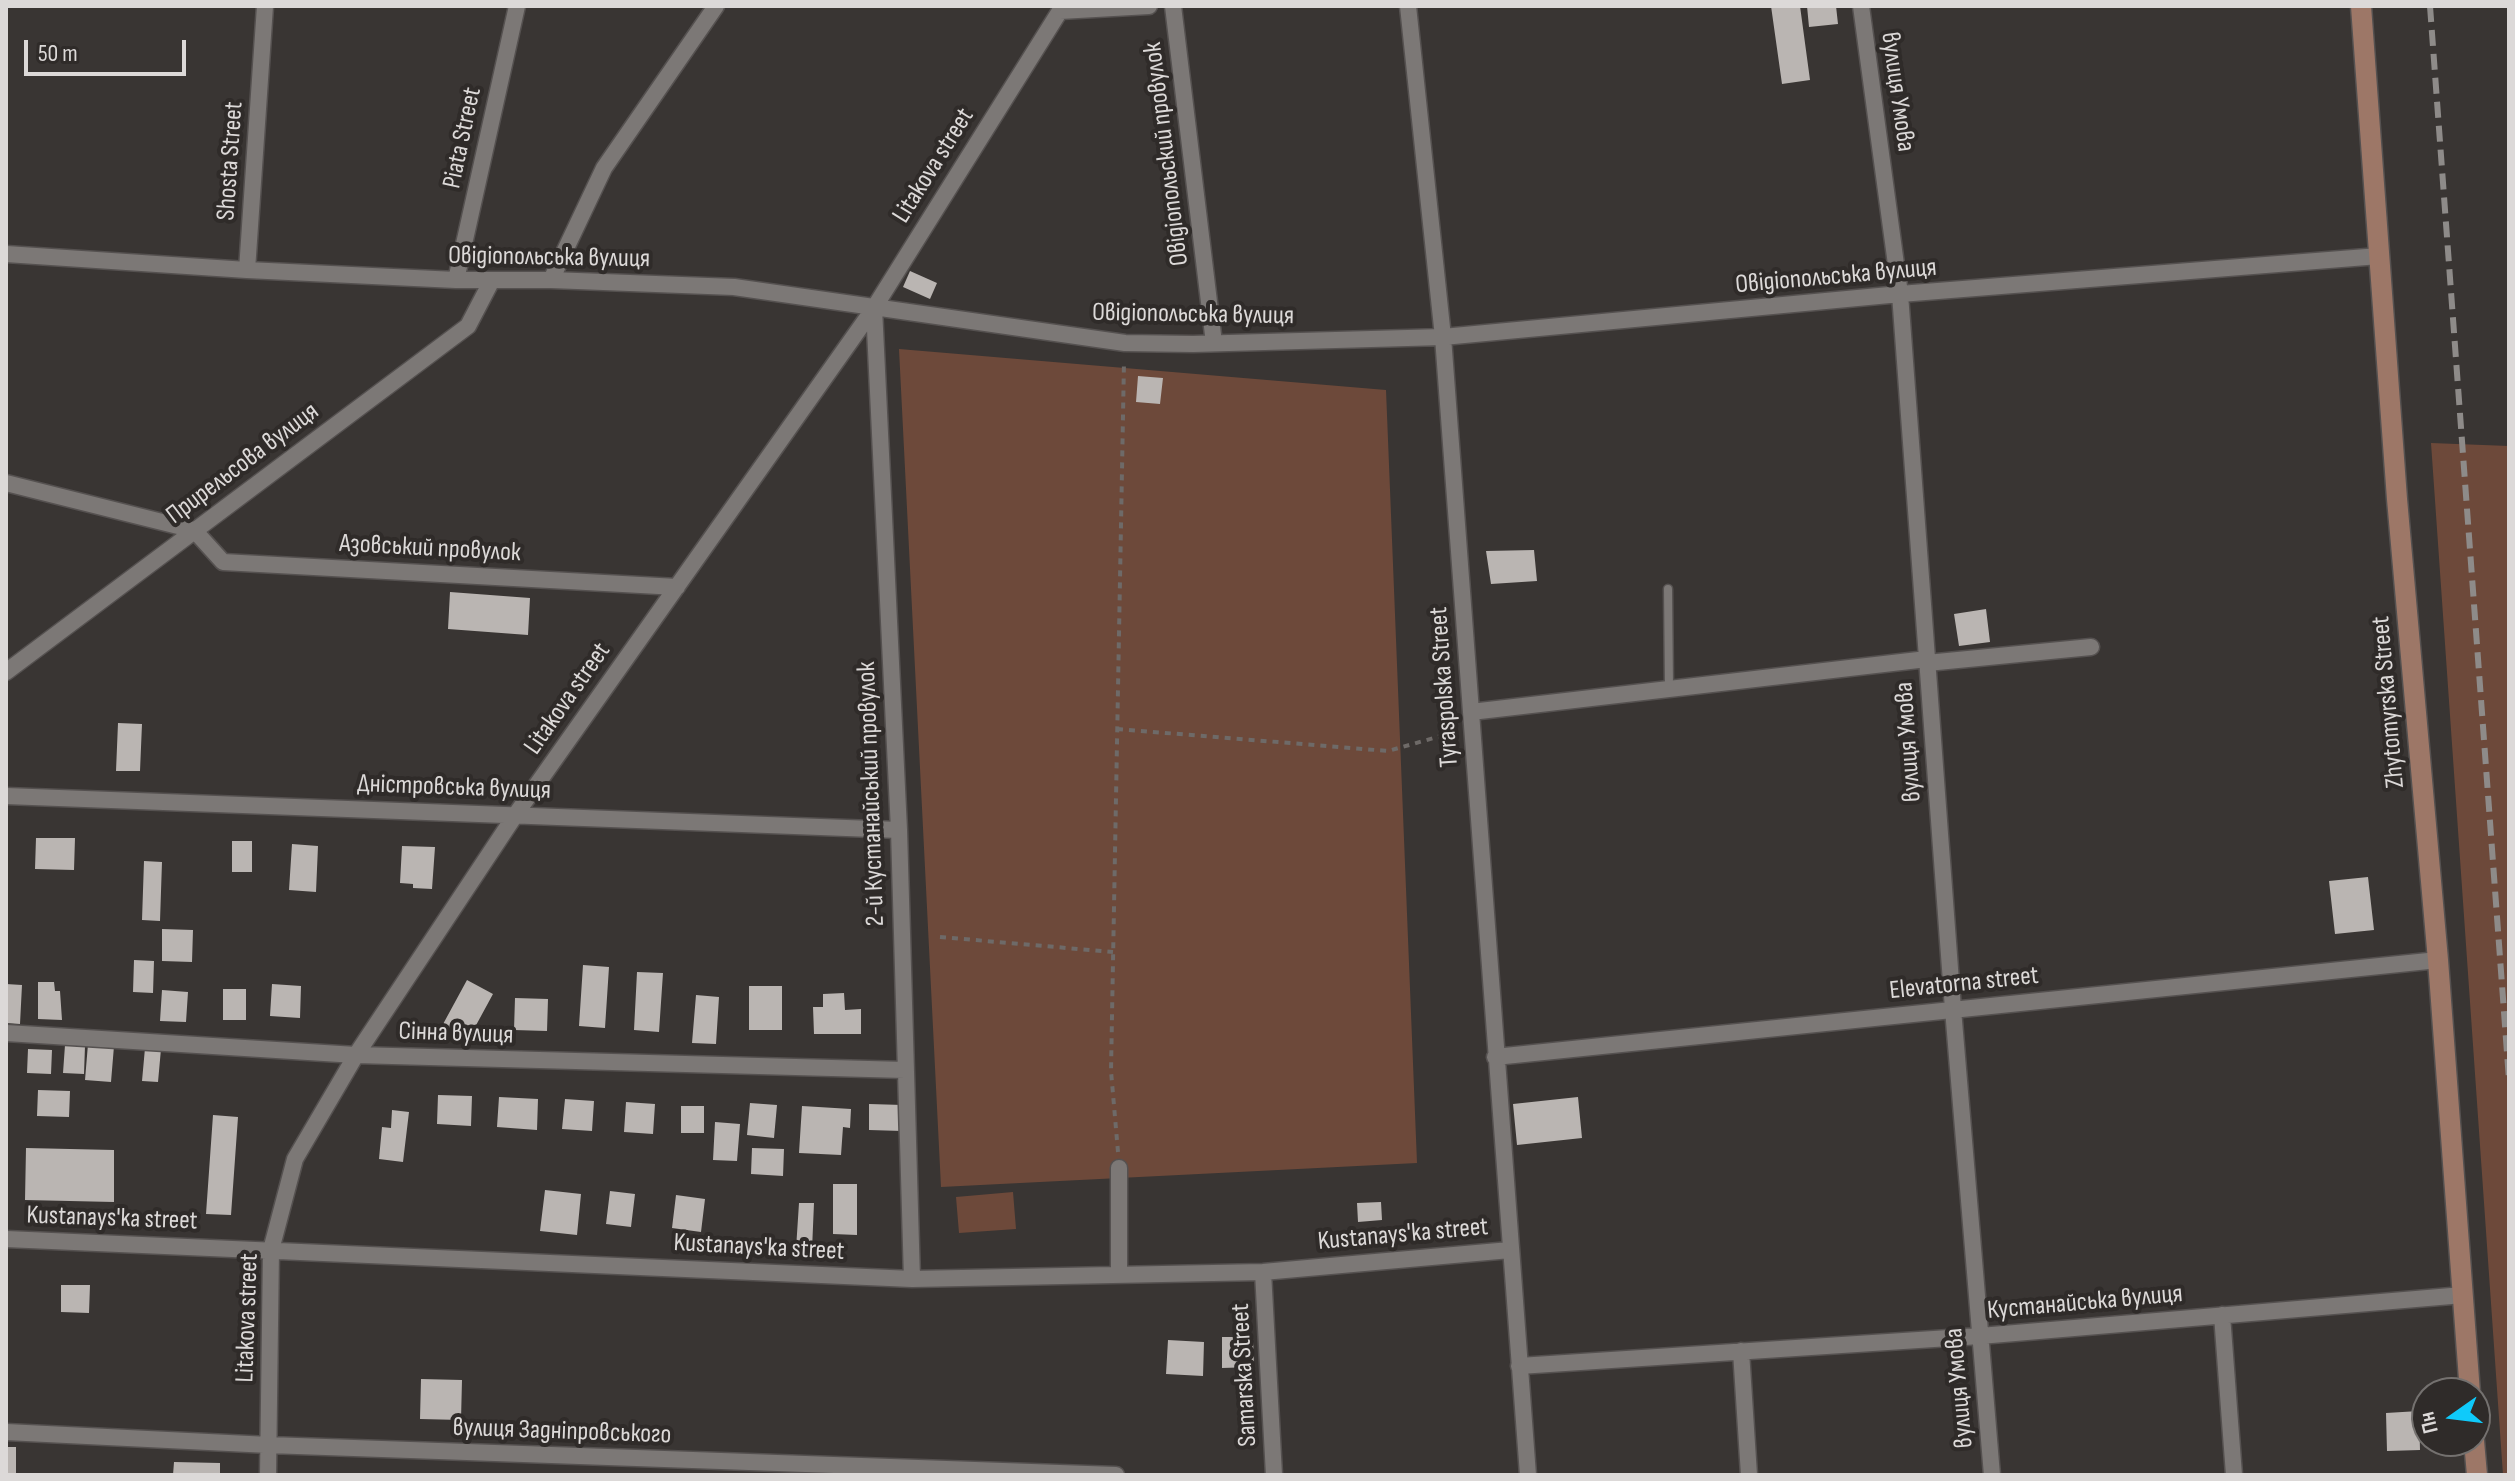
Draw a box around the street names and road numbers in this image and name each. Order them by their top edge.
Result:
street label: вулиця Умова [1873,30,1921,154]
street label: Овідіопольский провулок [1138,40,1196,268]
street label: Piata Street [437,85,489,191]
street label: Shosta Street [211,100,251,222]
street label: Litakova street [887,103,981,229]
street label: Овідіопольська вулиця [448,241,650,275]
street label: Овідіопольська вулиця [1734,253,1938,301]
street label: Овідіопольська вулиця [1092,298,1294,332]
street label: Прирельсова вулиця [161,397,325,531]
street label: Азовський провулок [338,529,522,569]
street label: Tyraspolska Street [1424,606,1466,768]
street label: Zhytomyrska Street [2366,615,2412,789]
street label: Litakova street [518,637,618,761]
street label: 2-й Кустанайський провулок [852,661,892,927]
street label: вулиця Умова [1889,681,1929,803]
street label: Дністровська вулиця [357,769,551,807]
street label: Elevatorna street [1888,961,2040,1007]
street label: Сінна вулиця [398,1016,514,1052]
street label: Kustanays'ka street [26,1200,198,1238]
street label: Kustanays'ka street [1316,1212,1490,1258]
street label: Kustanays'ka street [673,1228,845,1268]
street label: Litakova street [230,1253,266,1383]
street label: Кустанайська вулиця [1986,1279,2184,1327]
street label: Samarska Street [1226,1303,1264,1447]
street label: вулиця Умова [1939,1327,1981,1449]
street label: вулиця Задніпровського [452,1413,672,1451]

